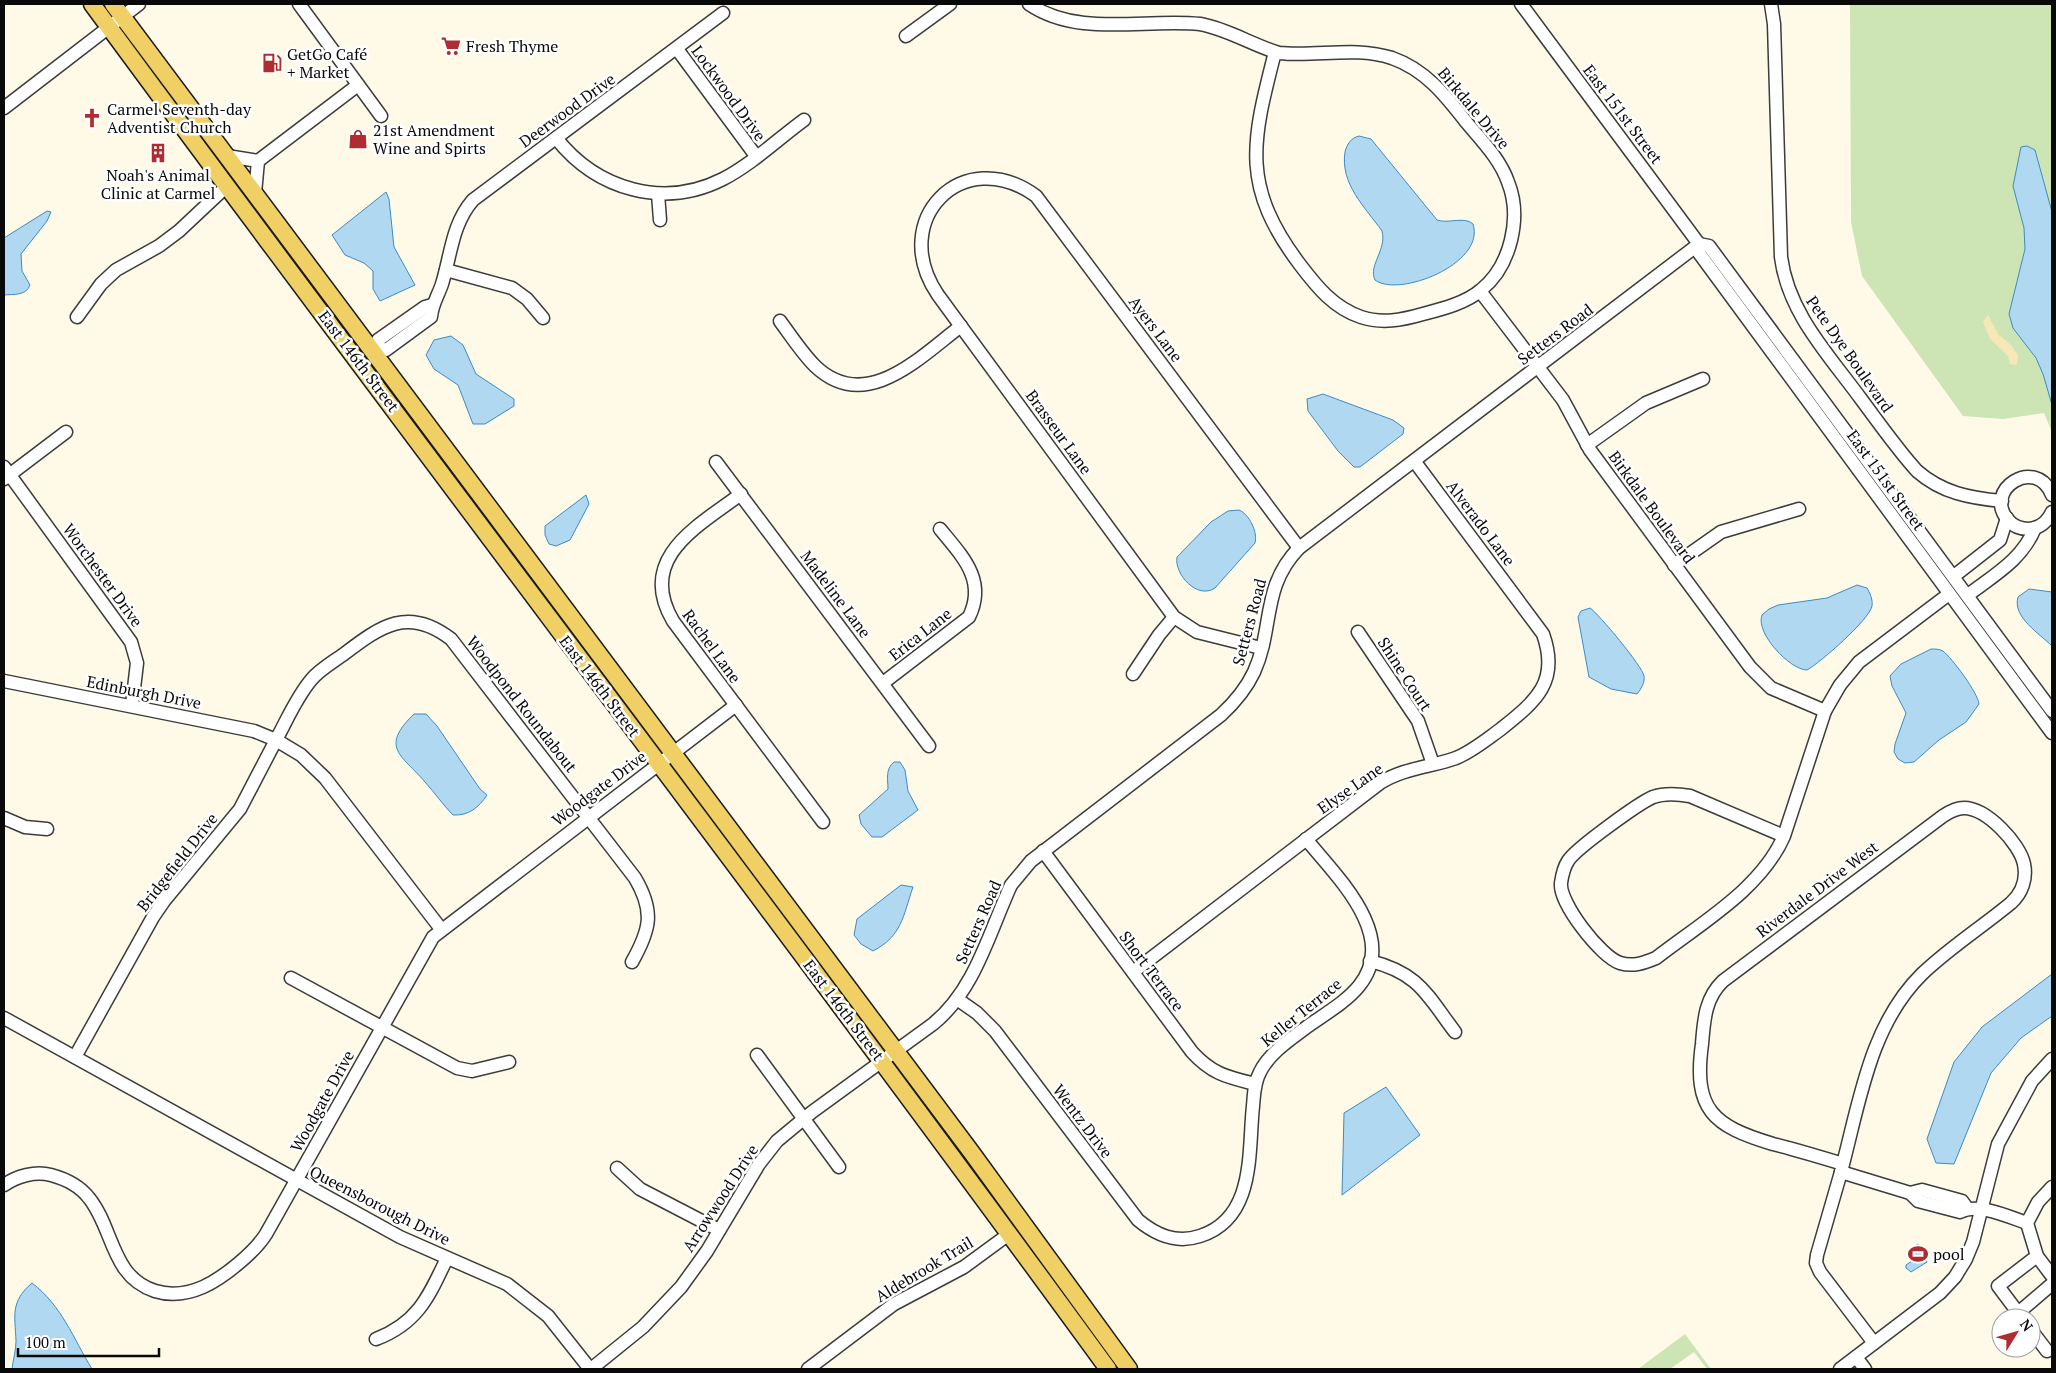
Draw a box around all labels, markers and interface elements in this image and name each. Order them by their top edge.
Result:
supermarket icon: Fresh Thyme [440,35,462,57]
place label: Fresh Thyme [466,35,558,57]
street label: Lockwood Drive [687,41,771,145]
place label: GetGo Café + Market [287,43,367,83]
fuel station icon: GetGo Café + Market [261,52,283,74]
street label: East 151st Street [1578,60,1668,168]
street label: Birkdale Drive [1433,62,1515,154]
street label: Deerwood Drive [514,68,620,152]
place label: Carmel Seventh-day Adventist Church [107,98,252,138]
church icon: Carmel Seventh-day Adventist Church [81,107,103,129]
place label: 21st Amendment Wine and Spirts [373,119,495,159]
shop icon: 21st Amendment Wine and Spirts [347,128,369,150]
building icon: Noah's Animal Clinic at Carmel [147,142,169,164]
place label: Noah's Animal Clinic at Carmel [101,164,216,204]
street label: Pete Dye Boulevard [1801,291,1899,417]
street label: Ayers Lane [1124,292,1188,366]
street label: Setters Road [1513,298,1597,370]
street label: East 146th Street [314,306,404,416]
street label: Brasseur Lane [1021,385,1097,479]
street label: East 151st Street [1842,425,1930,535]
street label: Birkdale Boulevard [1604,446,1700,568]
street label: Alverado Lane [1442,476,1520,570]
street label: Worchester Drive [58,519,148,631]
street label: Madeline Lane [796,546,876,642]
street label: Setters Road [1227,576,1271,668]
street label: Erica Lane [884,603,956,665]
street label: Rachel Lane [678,605,746,687]
street label: Woodpond Roundabout [462,631,582,777]
street label: East 146th Street [555,631,645,741]
street label: Shine Court [1373,633,1437,715]
street label: Edinburgh Drive [85,670,203,714]
street label: Woodgate Drive [547,745,651,831]
street label: Elyse Lane [1313,757,1387,819]
street label: Bridgefield Drive [132,808,222,916]
street label: Riverdale Drive West [1751,836,1883,942]
street label: Setters Road [950,877,1006,967]
street label: Short Terrace [1115,926,1189,1016]
street label: East 146th Street [799,955,889,1065]
street label: Keller Terrace [1256,973,1346,1051]
street label: Woodgate Drive [285,1046,359,1156]
street label: Wentz Drive [1048,1080,1118,1162]
street label: Arrowwood Drive [677,1140,763,1256]
street label: Queensborough Drive [306,1160,454,1250]
street label: Aldebrook Trail [871,1231,977,1307]
sports icon: pool [1907,1243,1929,1265]
place label: pool [1933,1243,1965,1265]
north arrow [1991,1308,2041,1358]
text: N [2016,1315,2038,1335]
scale bar [18,1326,159,1358]
text: 100 m [25,1332,66,1352]

